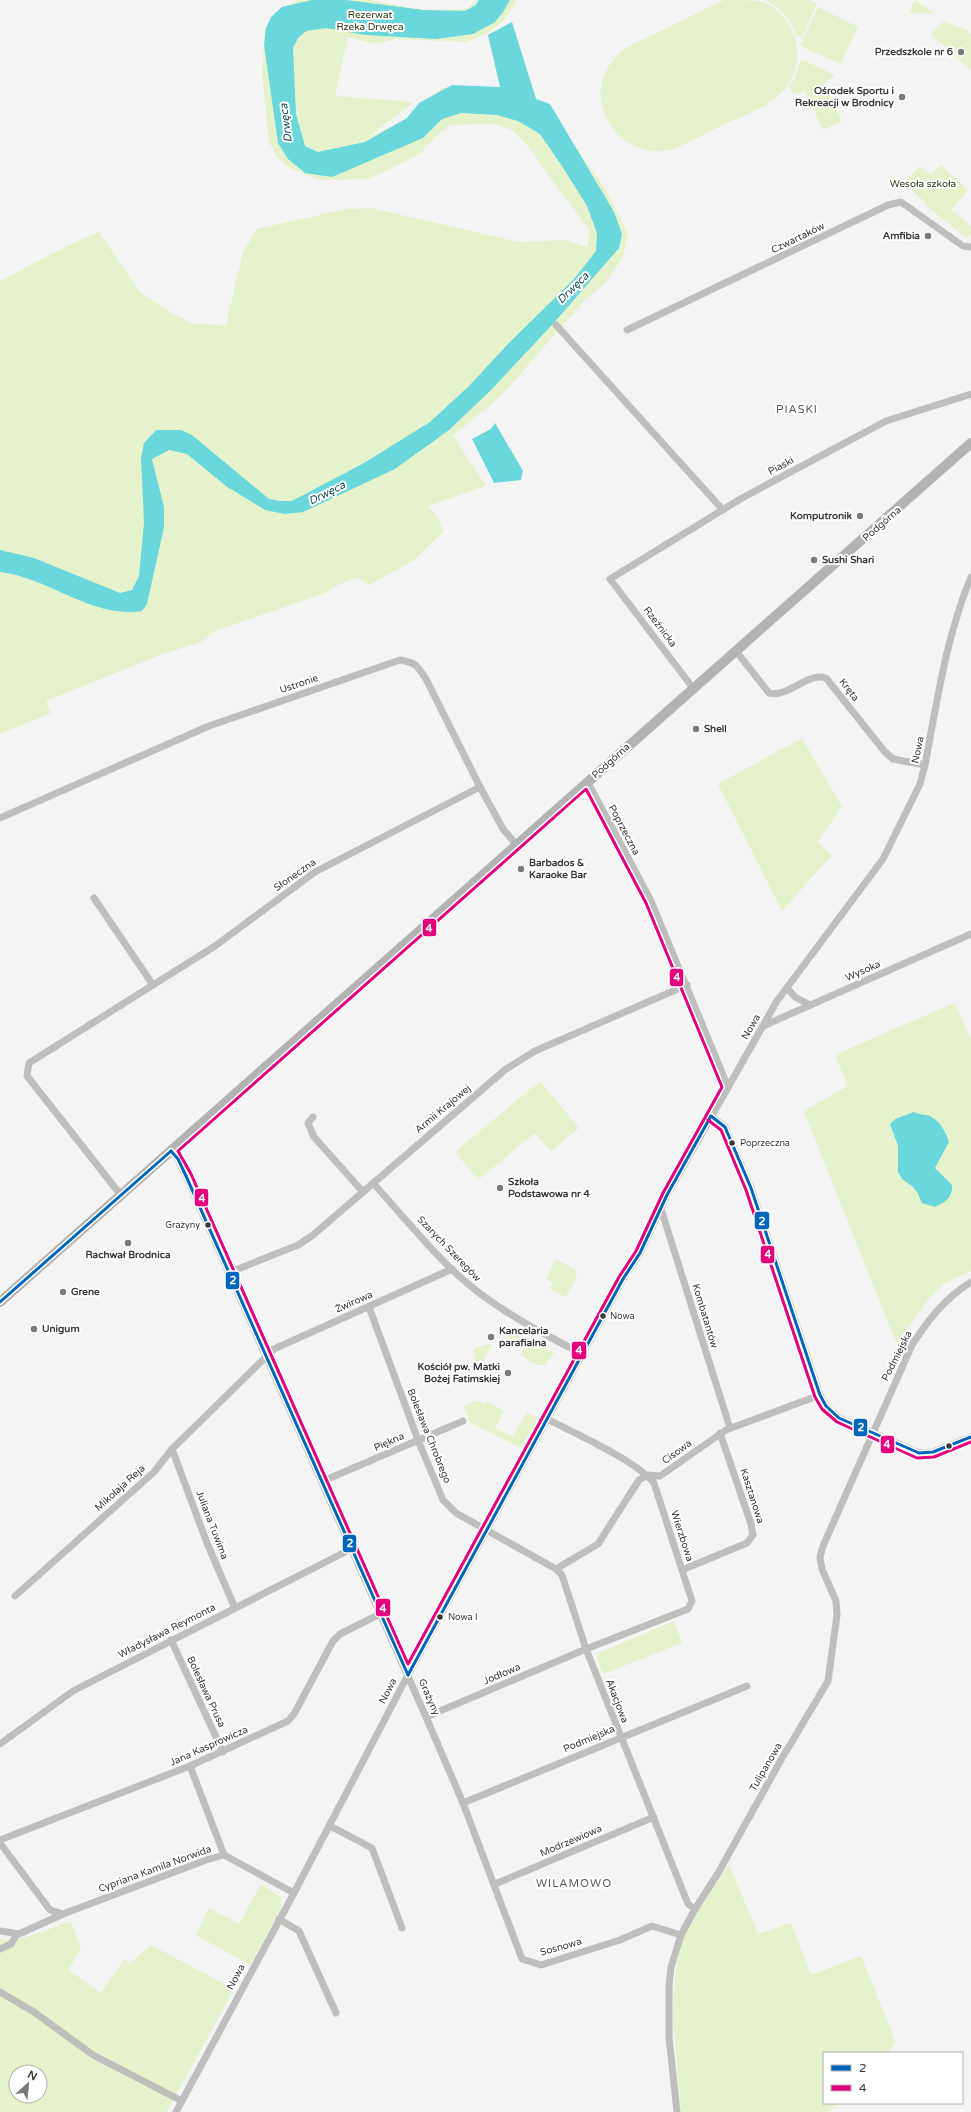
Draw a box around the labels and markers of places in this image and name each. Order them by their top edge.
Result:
place label: Przedszkole nr 6 [875,46,954,58]
marker: Przedszkole nr 6 [956,47,966,57]
place label: Ośrodek Sportu i Rekreacji w Brodnicy [795,85,895,109]
marker: Ośrodek Sportu i Rekreacji w Brodnicy [897,92,907,102]
place label: Amfibia [883,230,920,242]
marker: Amfibia [923,231,933,241]
place label: Komputronik [790,510,853,522]
marker: Komputronik [855,511,865,521]
place label: Sushi Shari [822,554,875,566]
marker: Sushi Shari [809,555,819,565]
place label: Shell [704,723,727,735]
marker: Shell [691,724,701,734]
place label: Barbados & Karaoke Bar [529,857,587,881]
marker: Barbados & Karaoke Bar [516,864,526,874]
marker: Poprzeczna [727,1138,737,1148]
place label: Poprzeczna [740,1138,790,1149]
place label: Szkoła Podstawowa nr 4 [508,1176,591,1200]
marker: Szkoła Podstawowa nr 4 [495,1183,505,1193]
place label: Grażyny [165,1220,200,1231]
marker: Grażyny [203,1220,213,1230]
marker: Rachwał Brodnica [123,1238,133,1248]
place label: Rachwał Brodnica [85,1249,171,1261]
place label: Grene [71,1286,100,1298]
marker: Grene [58,1287,68,1297]
marker: Nowa [598,1311,608,1321]
place label: Nowa [610,1311,635,1322]
place label: Unigum [42,1323,80,1335]
marker: Unigum [29,1324,39,1334]
place label: Kancelaria parafialna [499,1325,549,1349]
marker: Kancelaria parafialna [486,1332,496,1342]
place label: Kościół pw. Matki Bożej Fatimskiej [417,1361,500,1385]
marker: Kościół pw. Matki Bożej Fatimskiej [503,1368,513,1378]
unlabelled marker [944,1441,954,1451]
marker: Nowa I [435,1612,445,1622]
place label: Nowa I [448,1612,478,1623]

